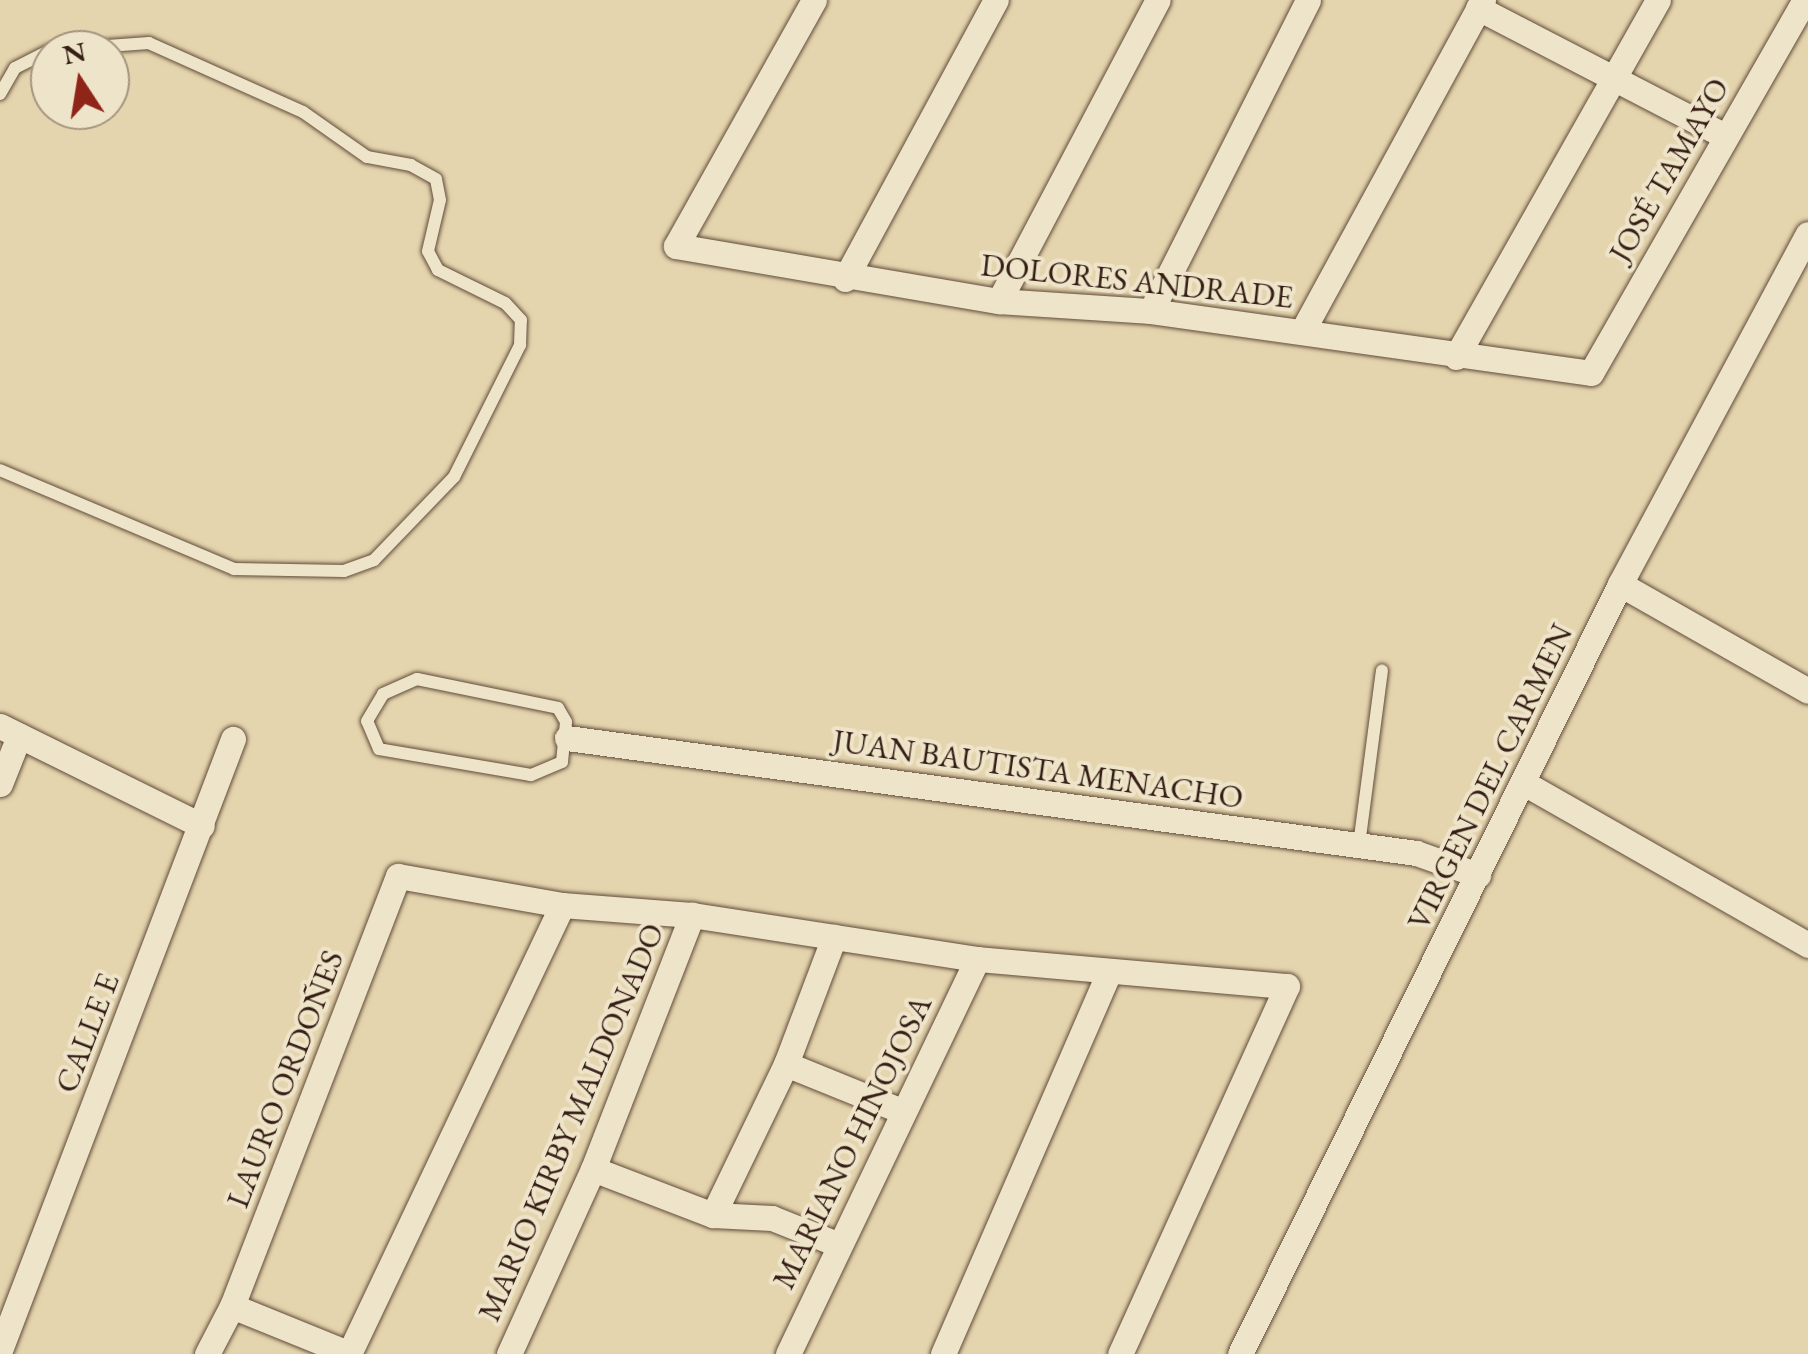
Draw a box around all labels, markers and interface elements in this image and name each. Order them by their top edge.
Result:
north arrow [30,30,130,130]
text: N [59,33,89,73]
street label: JOSÉ TAMAYO [1601,71,1737,269]
street label: DOLORES ANDRADE [979,246,1295,316]
street label: VIRGEN DEL CARMEN [1399,618,1581,936]
street label: JUAN BAUTISTA MENACHO [830,721,1246,817]
street label: MARIO KIRBY MALDONADO [470,917,672,1327]
street label: LAURO ORDOÑES [218,945,352,1213]
street label: CALLE E [47,968,127,1098]
street label: MARIANO HINOJOSA [764,989,940,1295]

